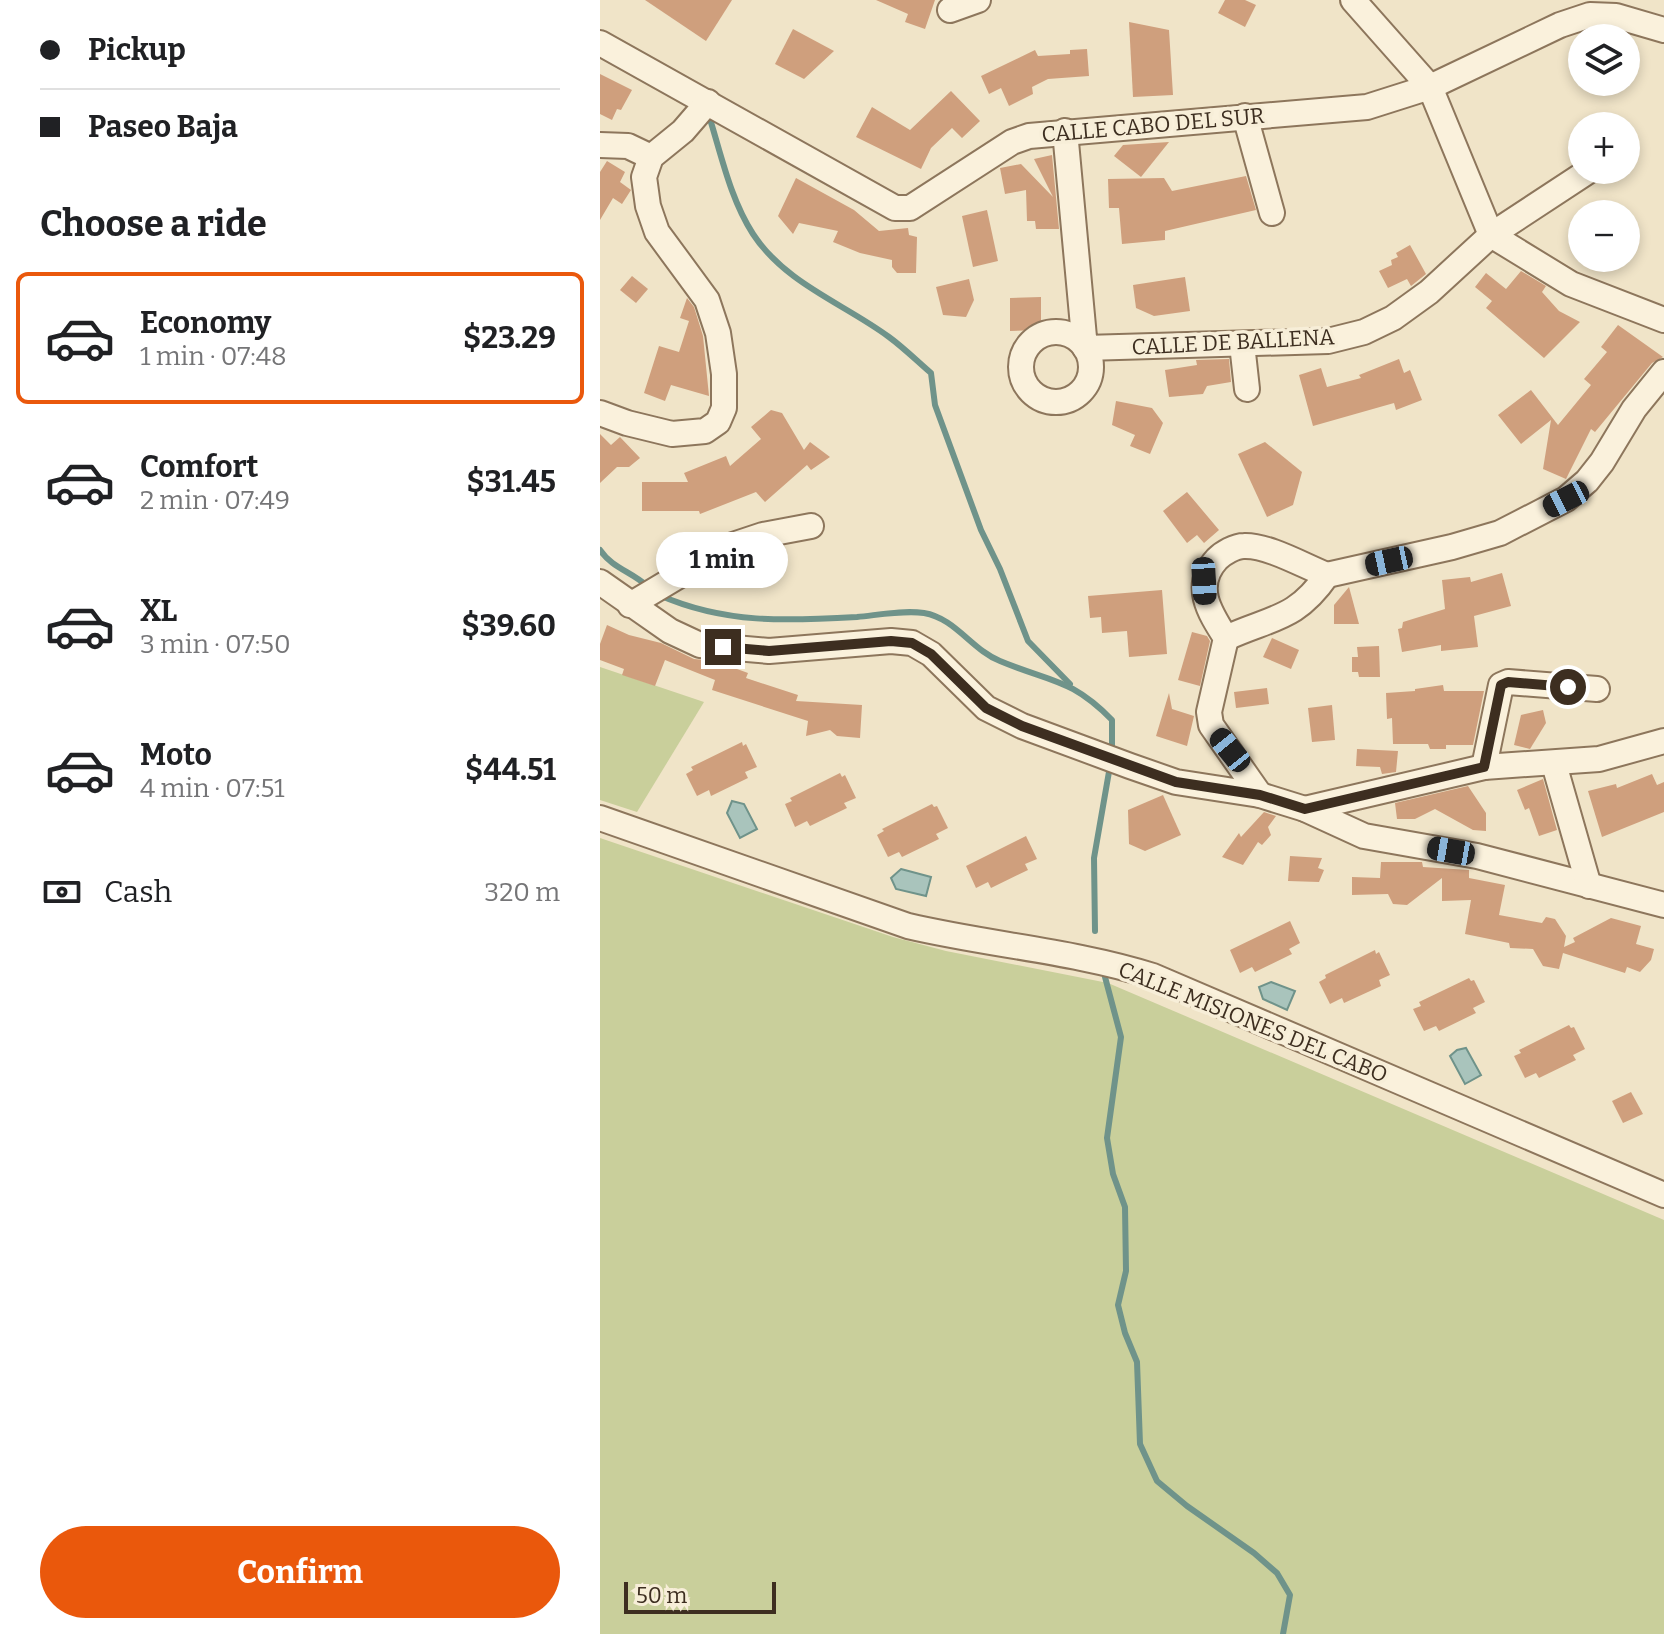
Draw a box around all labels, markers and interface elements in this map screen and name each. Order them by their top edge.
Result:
map controls [1568,24,1640,272]
button: layers [1568,24,1640,96]
text: Pickup [88,32,186,68]
street label: CALLE CABO DEL SUR [1040,102,1266,148]
text: Paseo Baja [88,109,238,145]
button: + [1568,112,1640,184]
button: − [1568,200,1640,272]
text: Choose a ride [40,202,267,246]
icon: car [44,302,116,374]
text: Economy [140,305,271,341]
text: $23.29 [463,320,556,356]
street label: CALLE DE BALLENA [1131,323,1336,361]
text: 1 min · 07:48 [140,341,287,372]
icon: car [44,446,116,518]
text: Comfort [140,449,258,485]
text: $31.45 [466,464,556,500]
car [1539,477,1593,521]
text: 2 min · 07:49 [140,485,290,516]
callout: 1 min [657,531,789,587]
text: 1 min [689,544,755,575]
car [1363,544,1415,578]
car [1191,556,1217,606]
icon: car [44,590,116,662]
text: XL [140,593,177,629]
text: $39.60 [461,608,556,644]
text: 3 min · 07:50 [140,629,291,660]
route end [705,629,741,665]
route start [1550,669,1586,705]
car [1206,724,1254,776]
icon: car [44,734,116,806]
text: Moto [140,737,212,773]
text: $44.51 [465,752,556,788]
text: 4 min · 07:51 [140,773,285,804]
car [1425,835,1477,867]
icon: cash [40,870,84,914]
text: Cash [104,874,172,910]
text: 320 m [484,877,560,908]
street label: CALLE MISIONES DEL CABO [1114,956,1392,1088]
button: Confirm [40,1526,560,1618]
scale bar [624,1578,776,1614]
text: 50 m [636,1582,687,1609]

